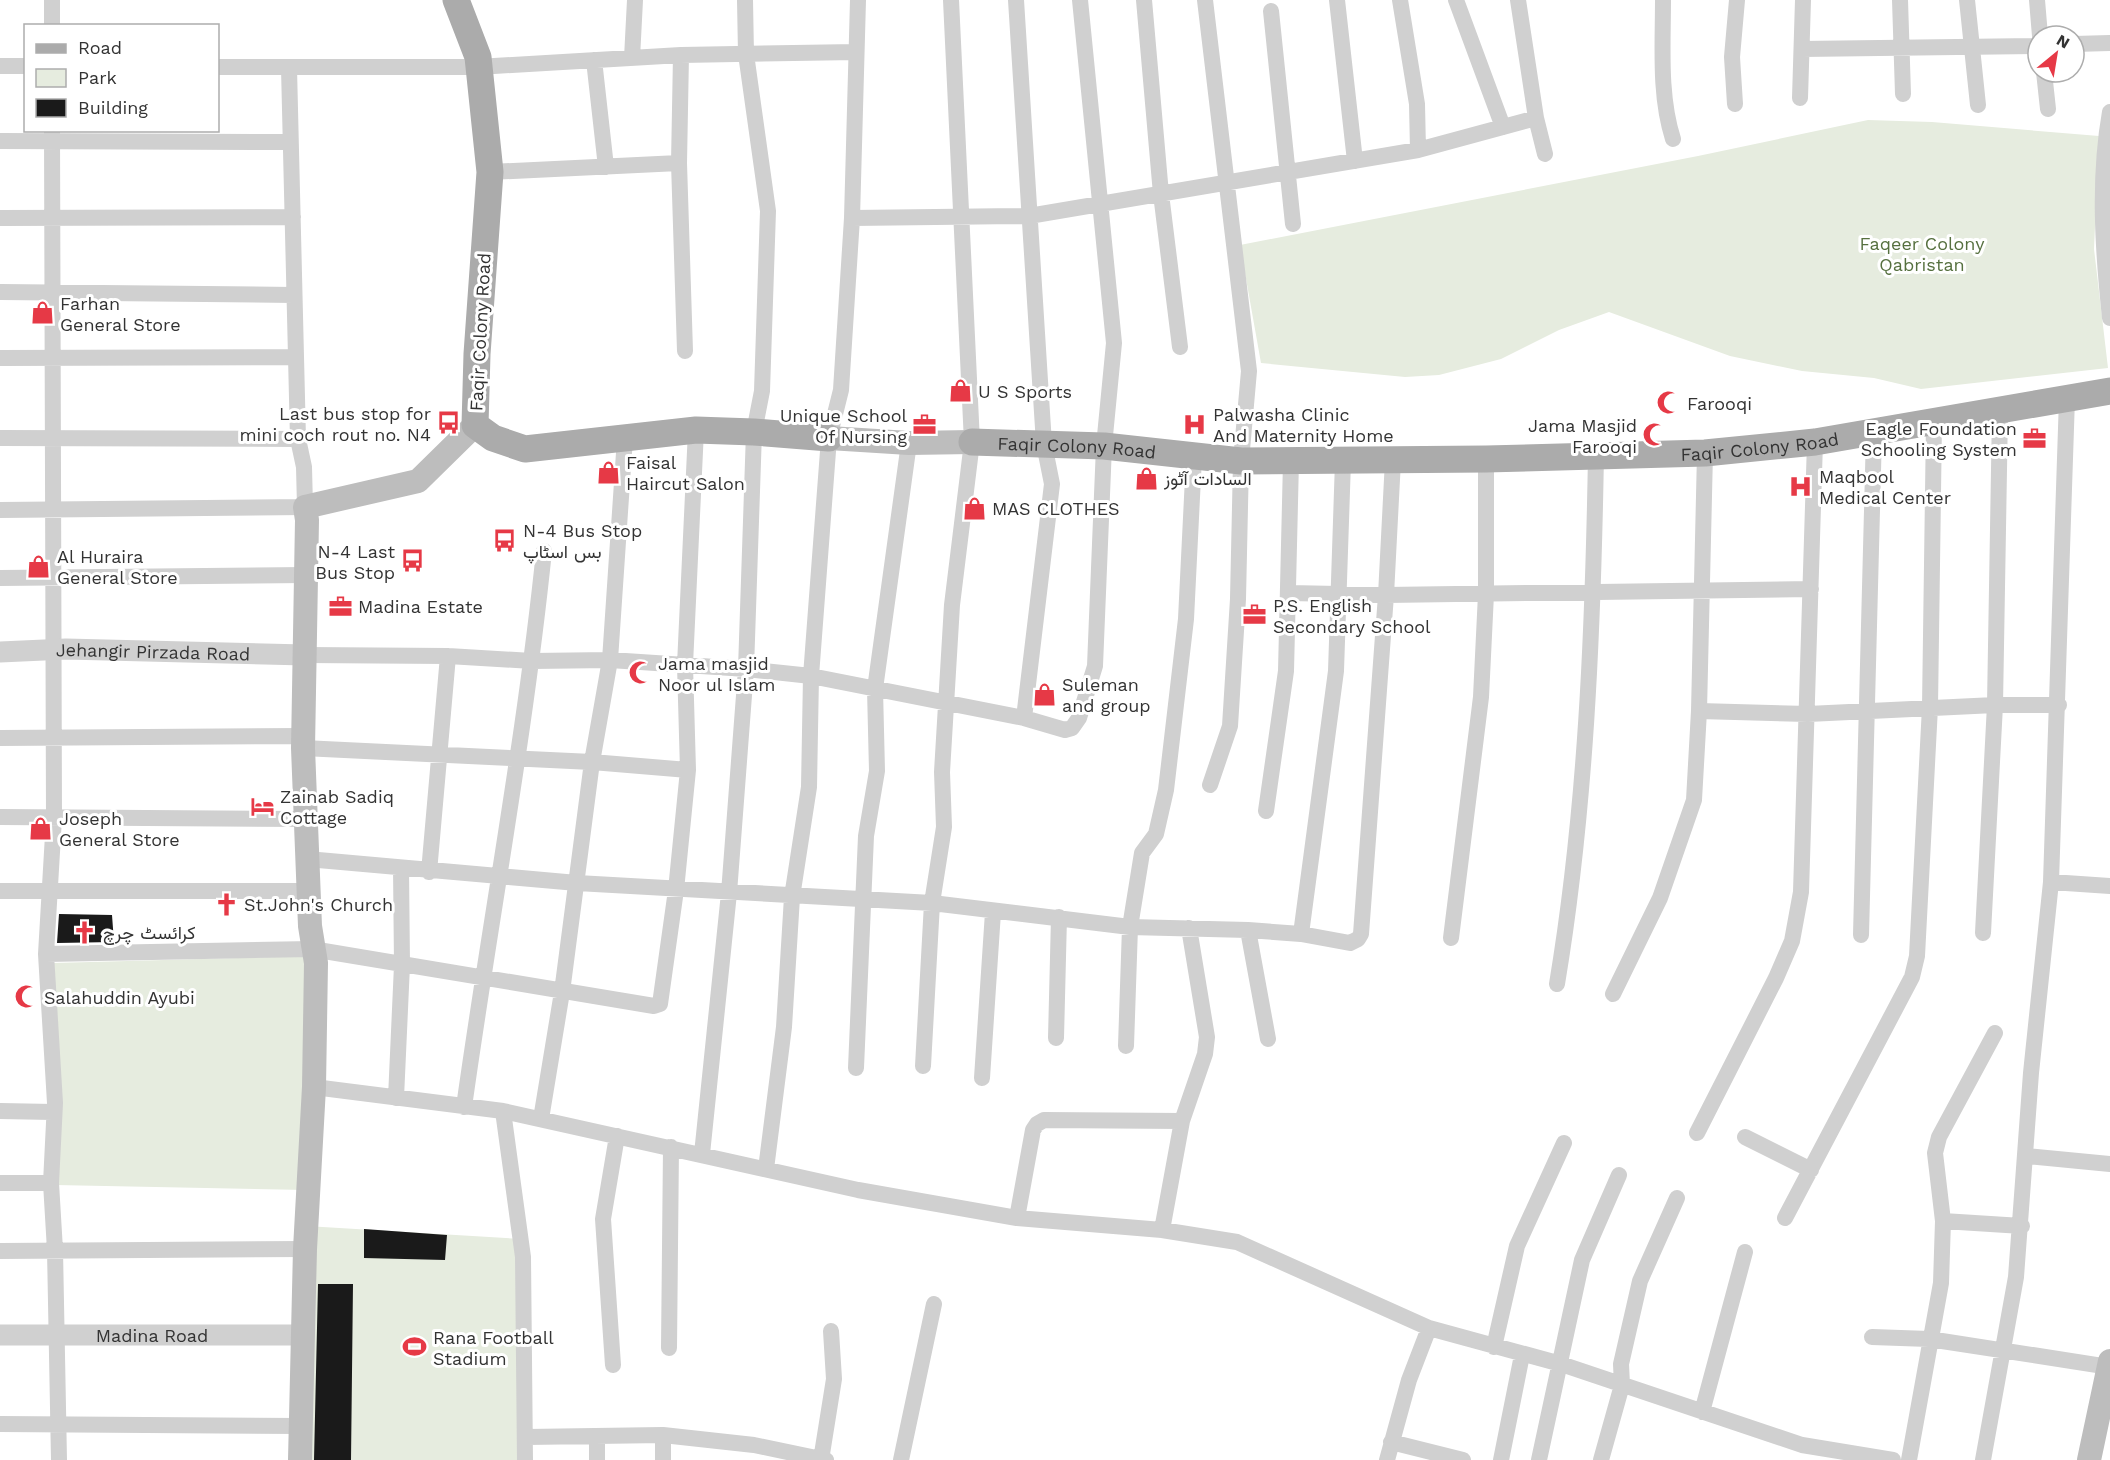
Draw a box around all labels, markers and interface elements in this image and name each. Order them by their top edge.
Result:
legend [24,24,219,132]
north arrow [2026,24,2086,84]
text: N [2053,30,2073,53]
text: Road [78,37,122,58]
text: Park [78,67,117,88]
text: Building [78,97,148,118]
park label: Faqeer Colony Qabristan [1859,233,1985,275]
street label: Faqir Colony Road [465,252,495,412]
place label: Farhan General Store [60,293,181,335]
shop icon: Farhan General Store [29,300,55,326]
shop icon: U S Sports [947,378,973,404]
place label: U S Sports [978,381,1072,402]
mosque icon: Farooqi [1656,390,1682,416]
place label: Farooqi [1687,393,1752,414]
place label: Last bus stop for mini coch rout no. N4 [239,403,431,445]
place label: Palwasha Clinic And Maternity Home [1213,404,1394,446]
place label: Unique School Of Nursing [780,405,907,447]
bus stop icon: Last bus stop for mini coch rout no. N4 [436,410,462,436]
hospital icon: Palwasha Clinic And Maternity Home [1182,411,1208,437]
office icon: Unique School Of Nursing [912,412,938,438]
place label: Jama Masjid Farooqi [1528,415,1637,457]
place label: Eagle Foundation Schooling System [1861,418,2017,460]
mosque icon: Jama Masjid Farooqi [1642,422,1668,448]
office icon: Eagle Foundation Schooling System [2022,425,2048,451]
street label: Faqir Colony Road [1680,428,1840,464]
street label: Faqir Colony Road [997,432,1157,462]
place label: Faisal Haircut Salon [626,452,745,494]
shop icon: Faisal Haircut Salon [595,459,621,485]
shop icon: السادات آٹوز [1133,465,1159,491]
place label: Maqbool Medical Center [1819,466,1951,508]
place label: السادات آٹوز [1163,468,1252,490]
hospital icon: Maqbool Medical Center [1788,473,1814,499]
shop icon: MAS CLOTHES [961,495,987,521]
place label: MAS CLOTHES [992,498,1120,519]
place label: N-4 Bus Stop بس اسٹاپ [523,520,642,564]
bus stop icon: N-4 Bus Stop بس اسٹاپ [492,527,518,553]
place label: N-4 Last Bus Stop [315,541,395,583]
place label: Al Huraira General Store [57,546,178,588]
bus stop icon: N-4 Last Bus Stop [400,548,426,574]
shop icon: Al Huraira General Store [26,553,52,579]
office icon: Madina Estate [327,593,353,619]
place label: P.S. English Secondary School [1273,595,1431,637]
place label: Madina Estate [358,596,483,617]
office icon: P.S. English Secondary School [1242,602,1268,628]
street label: Jehangir Pirzada Road [55,638,250,664]
place label: Jama masjid Noor ul Islam [658,653,775,695]
mosque icon: Jama masjid Noor ul Islam [627,660,653,686]
place label: Suleman and group [1062,674,1151,716]
shop icon: Suleman and group [1031,681,1057,707]
place label: Zainab Sadiq Cottage [280,786,394,828]
hotel icon: Zainab Sadiq Cottage [249,793,275,819]
place label: Joseph General Store [59,808,180,850]
shop icon: Joseph General Store [28,815,54,841]
church icon: St.John's Church [213,891,239,917]
place label: St.John's Church [244,894,393,915]
church icon: کرائسٹ چرچ [72,919,98,945]
place label: کرائسٹ چرچ [103,922,196,945]
mosque icon: Salahuddin Ayubi [13,984,39,1010]
place label: Salahuddin Ayubi [44,987,195,1008]
street label: Madina Road [96,1325,208,1346]
place label: Rana Football Stadium [433,1327,554,1369]
sports icon: Rana Football Stadium [402,1334,428,1360]

